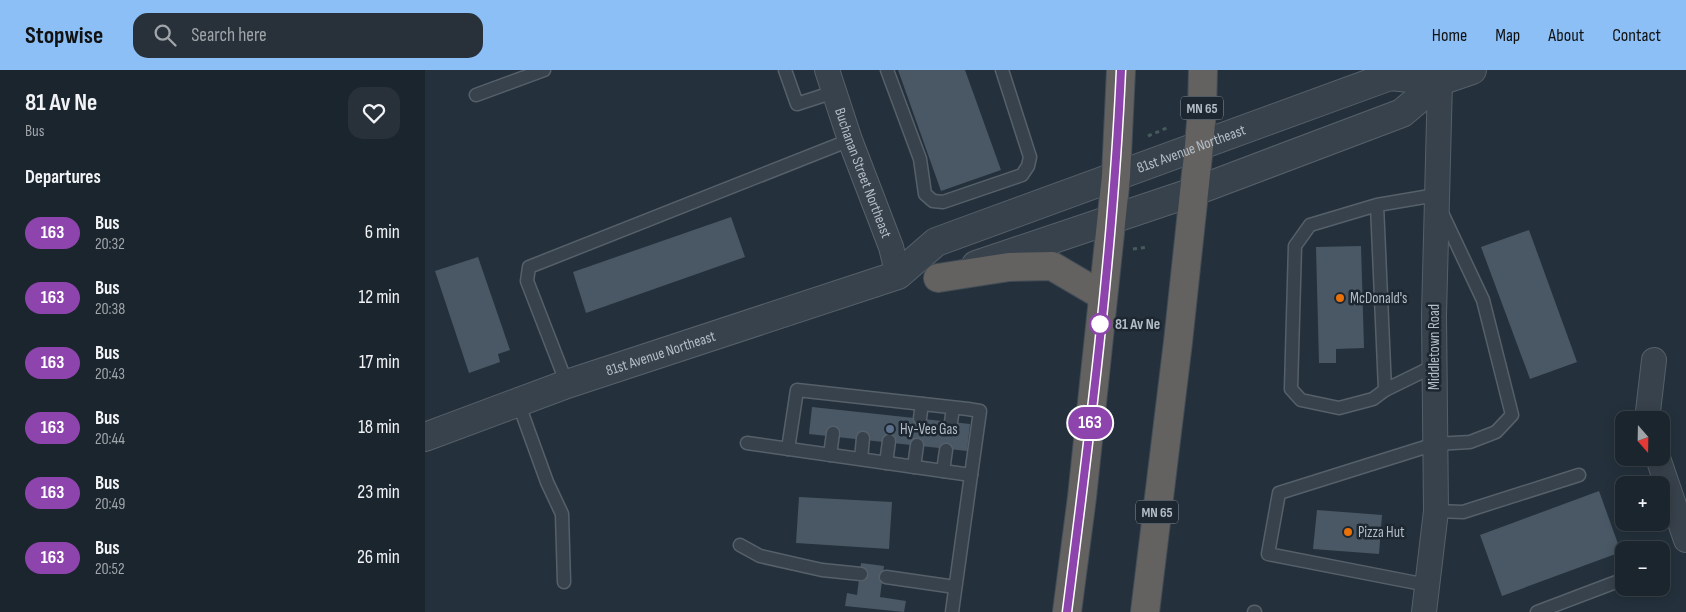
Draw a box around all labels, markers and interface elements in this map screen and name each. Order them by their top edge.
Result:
search box [133,13,483,58]
text: Stopwise [25,21,103,50]
icon: search [151,21,179,49]
text: Search here [191,24,267,47]
text: Home [1432,25,1467,46]
text: Map [1495,25,1520,46]
text: About [1548,25,1584,46]
text: Contact [1612,25,1661,46]
button: heart [348,87,400,139]
text: 81 Av Ne [25,88,97,117]
road number: MN 65 [1181,96,1223,119]
street label: Buchanan Street Northeast [831,105,896,241]
street label: 81st Avenue Northeast [1134,120,1249,177]
text: Bus [25,122,45,141]
text: Departures [25,166,101,189]
text: Bus [95,212,120,235]
text: 6 min [365,221,400,244]
text: 163 [41,222,64,243]
text: 20:32 [95,235,125,254]
text: Bus [95,277,120,300]
text: 12 min [358,286,400,309]
text: 163 [41,287,64,308]
place label: McDonald's [1350,289,1408,308]
marker: McDonald's [1334,292,1346,304]
text: 20:38 [95,300,125,319]
street label: Middletown Road [1425,304,1444,390]
marker: 81 Av Ne [1089,313,1111,335]
place label: 81 Av Ne [1115,315,1160,334]
street label: 81st Avenue Northeast [603,326,718,380]
text: Bus [95,342,120,365]
text: 17 min [359,351,400,374]
text: 163 [41,352,64,373]
text: 20:43 [95,365,125,384]
text: Bus [95,407,120,430]
line badge: 163 [1061,407,1119,439]
north arrow [1615,411,1670,466]
map controls [1615,411,1670,596]
text: 163 [1078,412,1102,433]
text: 18 min [358,416,400,439]
text: 163 [41,417,64,438]
place label: Hy-Vee Gas [900,420,958,439]
marker: Hy-Vee Gas [884,423,896,435]
text: 20:44 [95,430,125,449]
text: Bus [95,472,120,495]
button: + [1615,476,1670,531]
text: 23 min [357,481,400,504]
text: 163 [41,482,64,503]
text: 20:49 [95,495,125,514]
road number: MN 65 [1136,501,1178,524]
place label: Pizza Hut [1358,523,1405,542]
marker: Pizza Hut [1342,526,1354,538]
text: Bus [95,537,120,560]
button: − [1615,541,1670,596]
text: 26 min [357,546,400,569]
text: 163 [41,547,64,568]
text: 20:52 [95,560,125,579]

